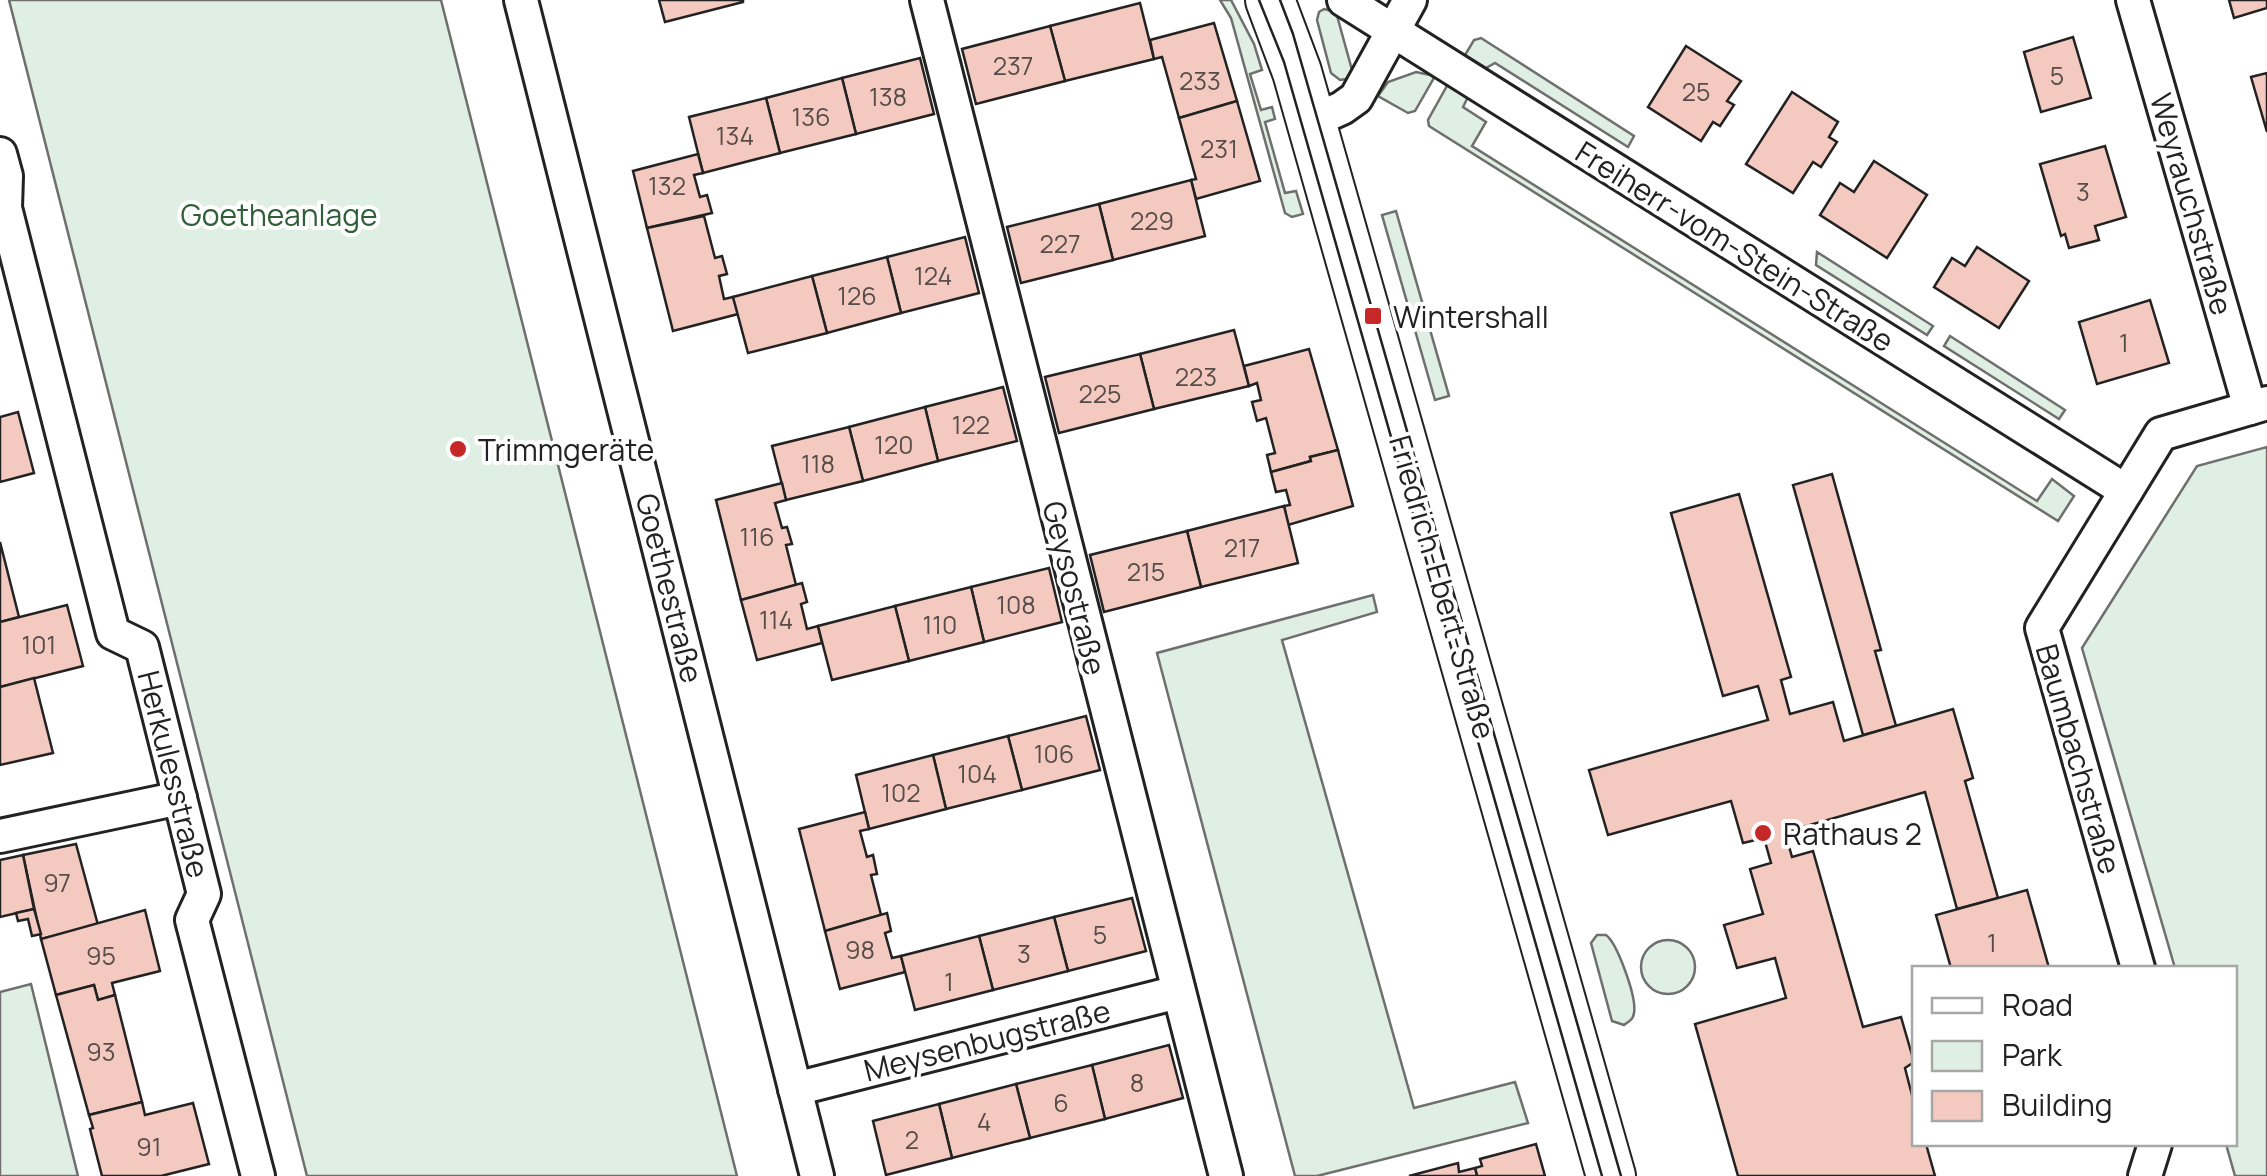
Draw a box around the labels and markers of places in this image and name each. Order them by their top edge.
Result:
place label: Wintershall [1393,296,1549,337]
marker: Wintershall [1362,305,1384,327]
place label: Trimmgeräte [478,429,654,470]
marker: Trimmgeräte [447,438,469,460]
place label: Rathaus 2 [1783,813,1922,854]
marker: Rathaus 2 [1752,822,1774,844]

